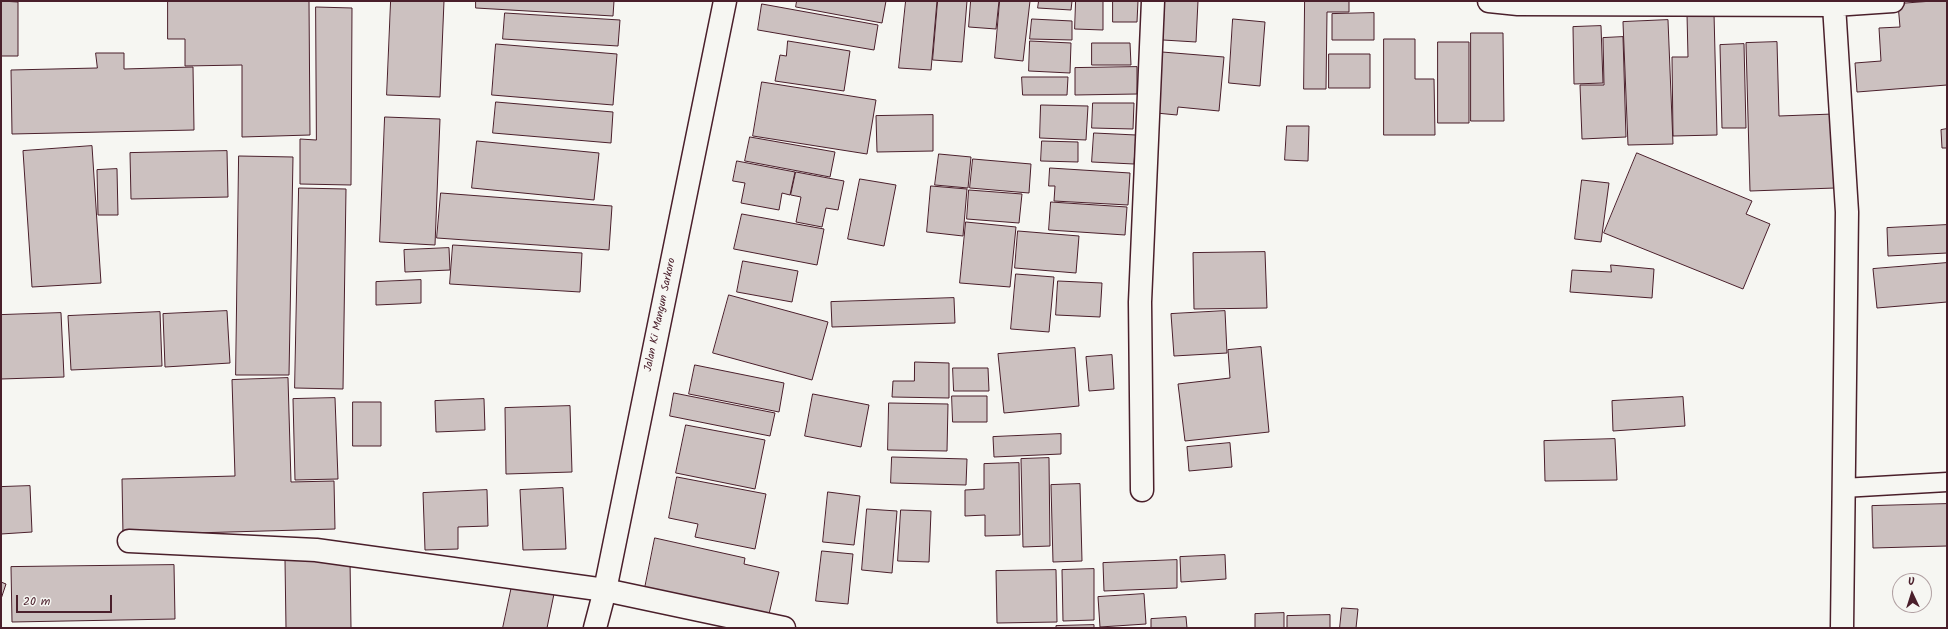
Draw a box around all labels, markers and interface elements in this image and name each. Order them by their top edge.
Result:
street label: Jalan Ki Mangun Sarkoro [642,257,680,373]
north arrow [1892,573,1932,613]
text: U [1907,573,1915,591]
scale bar [18,587,114,613]
text: 20 m [23,592,50,611]

